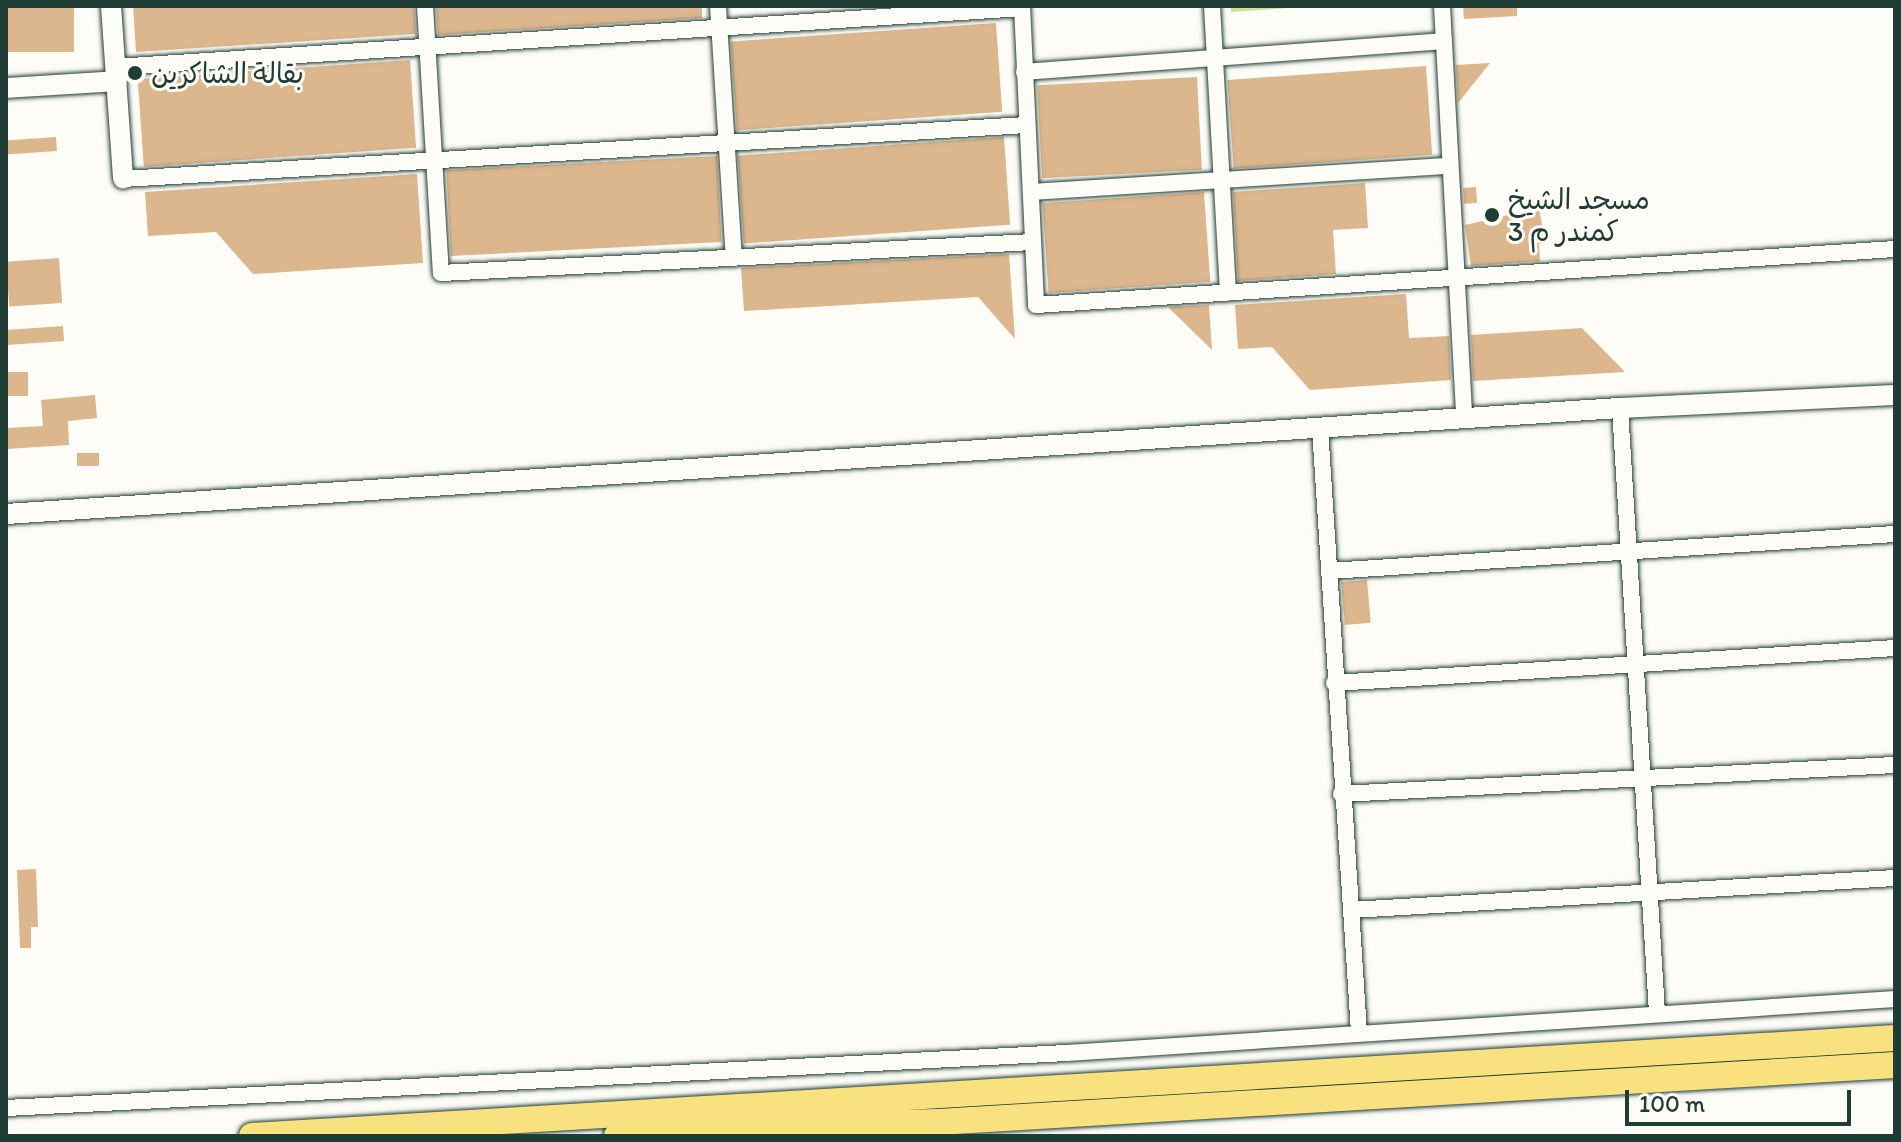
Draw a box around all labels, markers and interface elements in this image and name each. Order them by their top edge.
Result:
place label: بقالة الشاكرين [151,56,304,90]
marker: بقالة الشاكرين [126,64,144,82]
place label: مسجد الشيخ كمندر م 3 [1508,182,1650,248]
marker: مسجد الشيخ كمندر م 3 [1483,206,1501,224]
scale bar [1629,1074,1855,1124]
text: 100 m [1639,1089,1705,1118]

